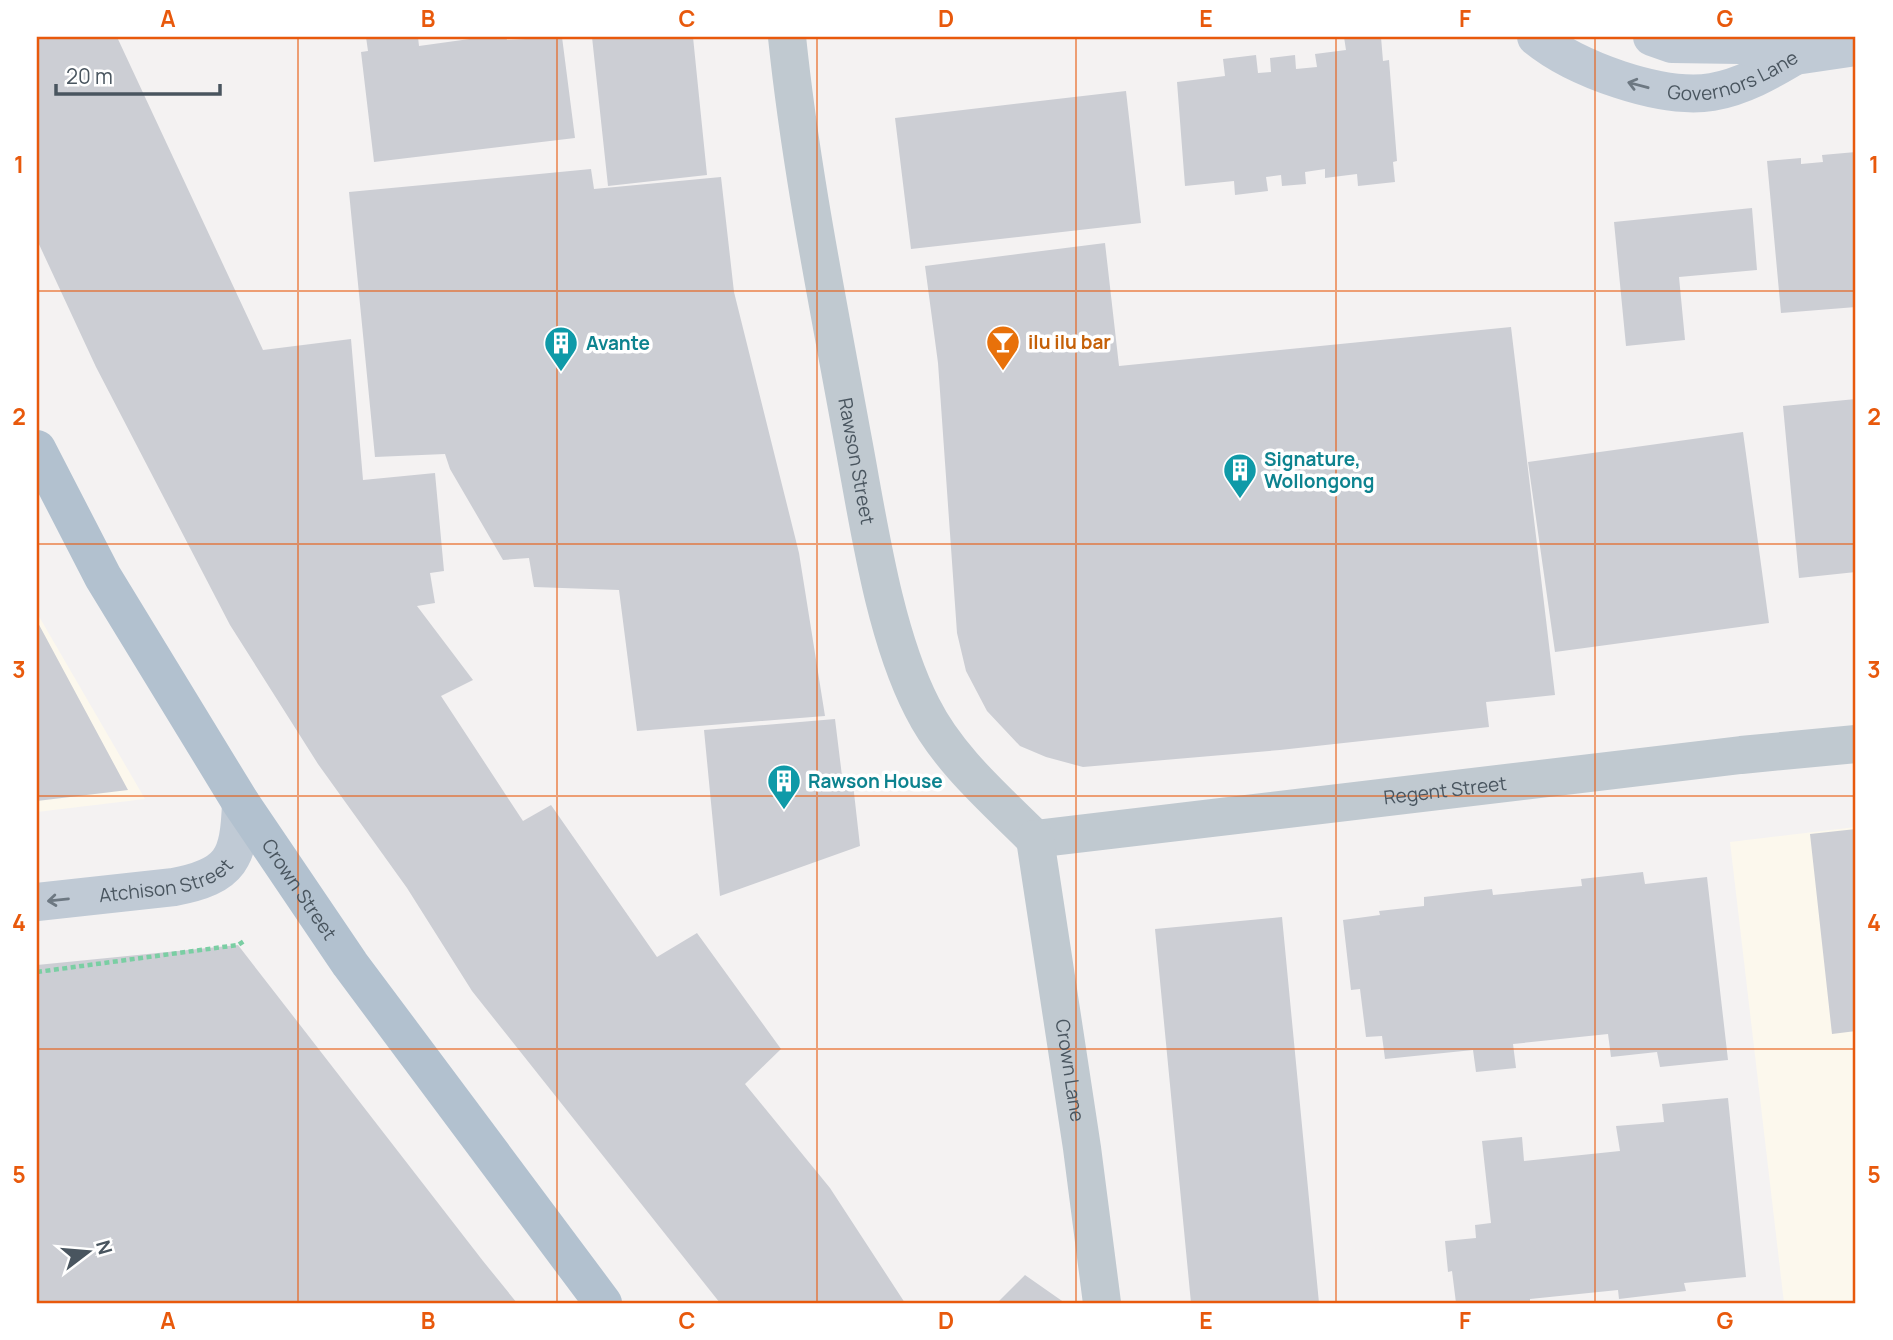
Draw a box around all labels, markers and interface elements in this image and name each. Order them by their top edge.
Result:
text: A [160,2,176,34]
text: B [421,2,435,34]
text: C [679,2,696,34]
text: D [938,2,954,34]
text: E [1199,2,1213,34]
text: F [1459,2,1471,34]
text: G [1717,2,1734,34]
street label: Governors Lane [1666,44,1803,106]
scale bar [56,52,220,96]
text: 20 m [66,62,113,90]
one-way arrow [1627,78,1650,91]
text: 1 [14,148,24,180]
text: 1 [1869,148,1879,180]
bar icon: ilu ilu bar [984,323,1022,372]
building icon: Avante [542,324,580,373]
place label: ilu ilu bar [1028,329,1111,355]
place label: Avante [586,330,650,356]
street label: Rawson Street [832,396,881,527]
text: 2 [12,400,26,432]
text: 2 [1867,400,1881,432]
place label: Signature, Wollongong [1264,446,1374,494]
building icon: Signature, Wollongong [1221,451,1259,500]
text: 3 [12,653,26,685]
text: 3 [1867,653,1881,685]
building icon: Rawson House [765,762,803,811]
place label: Rawson House [808,768,943,794]
street label: Regent Street [1382,770,1508,810]
street label: Crown Street [256,834,343,945]
street label: Atchison Street [98,853,239,908]
one-way arrow [48,893,70,906]
text: 4 [12,906,26,938]
text: 4 [1867,906,1881,938]
street label: Crown Lane [1050,1017,1091,1123]
text: 5 [12,1158,26,1190]
text: 5 [1867,1158,1881,1190]
north arrow [52,1218,122,1288]
text: N [90,1237,119,1257]
text: A [160,1304,176,1336]
text: B [421,1304,435,1336]
text: C [679,1304,696,1336]
text: D [938,1304,954,1336]
text: E [1199,1304,1213,1336]
text: F [1459,1304,1471,1336]
text: G [1717,1304,1734,1336]

